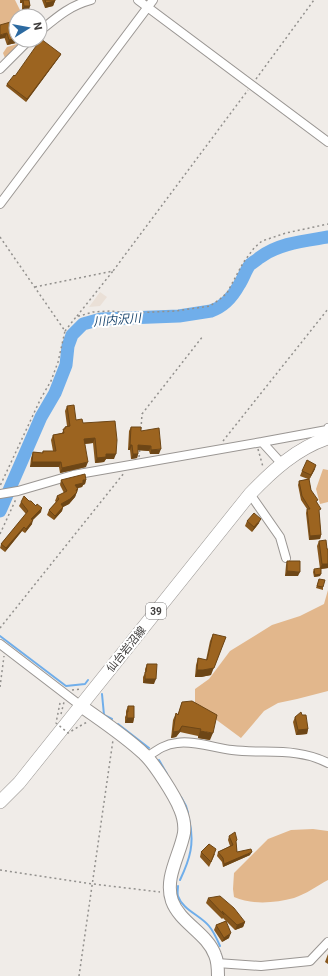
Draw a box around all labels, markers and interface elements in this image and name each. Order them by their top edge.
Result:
north arrow [8,8,48,48]
text: N [30,21,44,31]
water label: 川内沢川 [92,311,144,329]
road number: 39 [146,603,166,619]
street label: 仙台岩沼線 [104,624,149,675]

